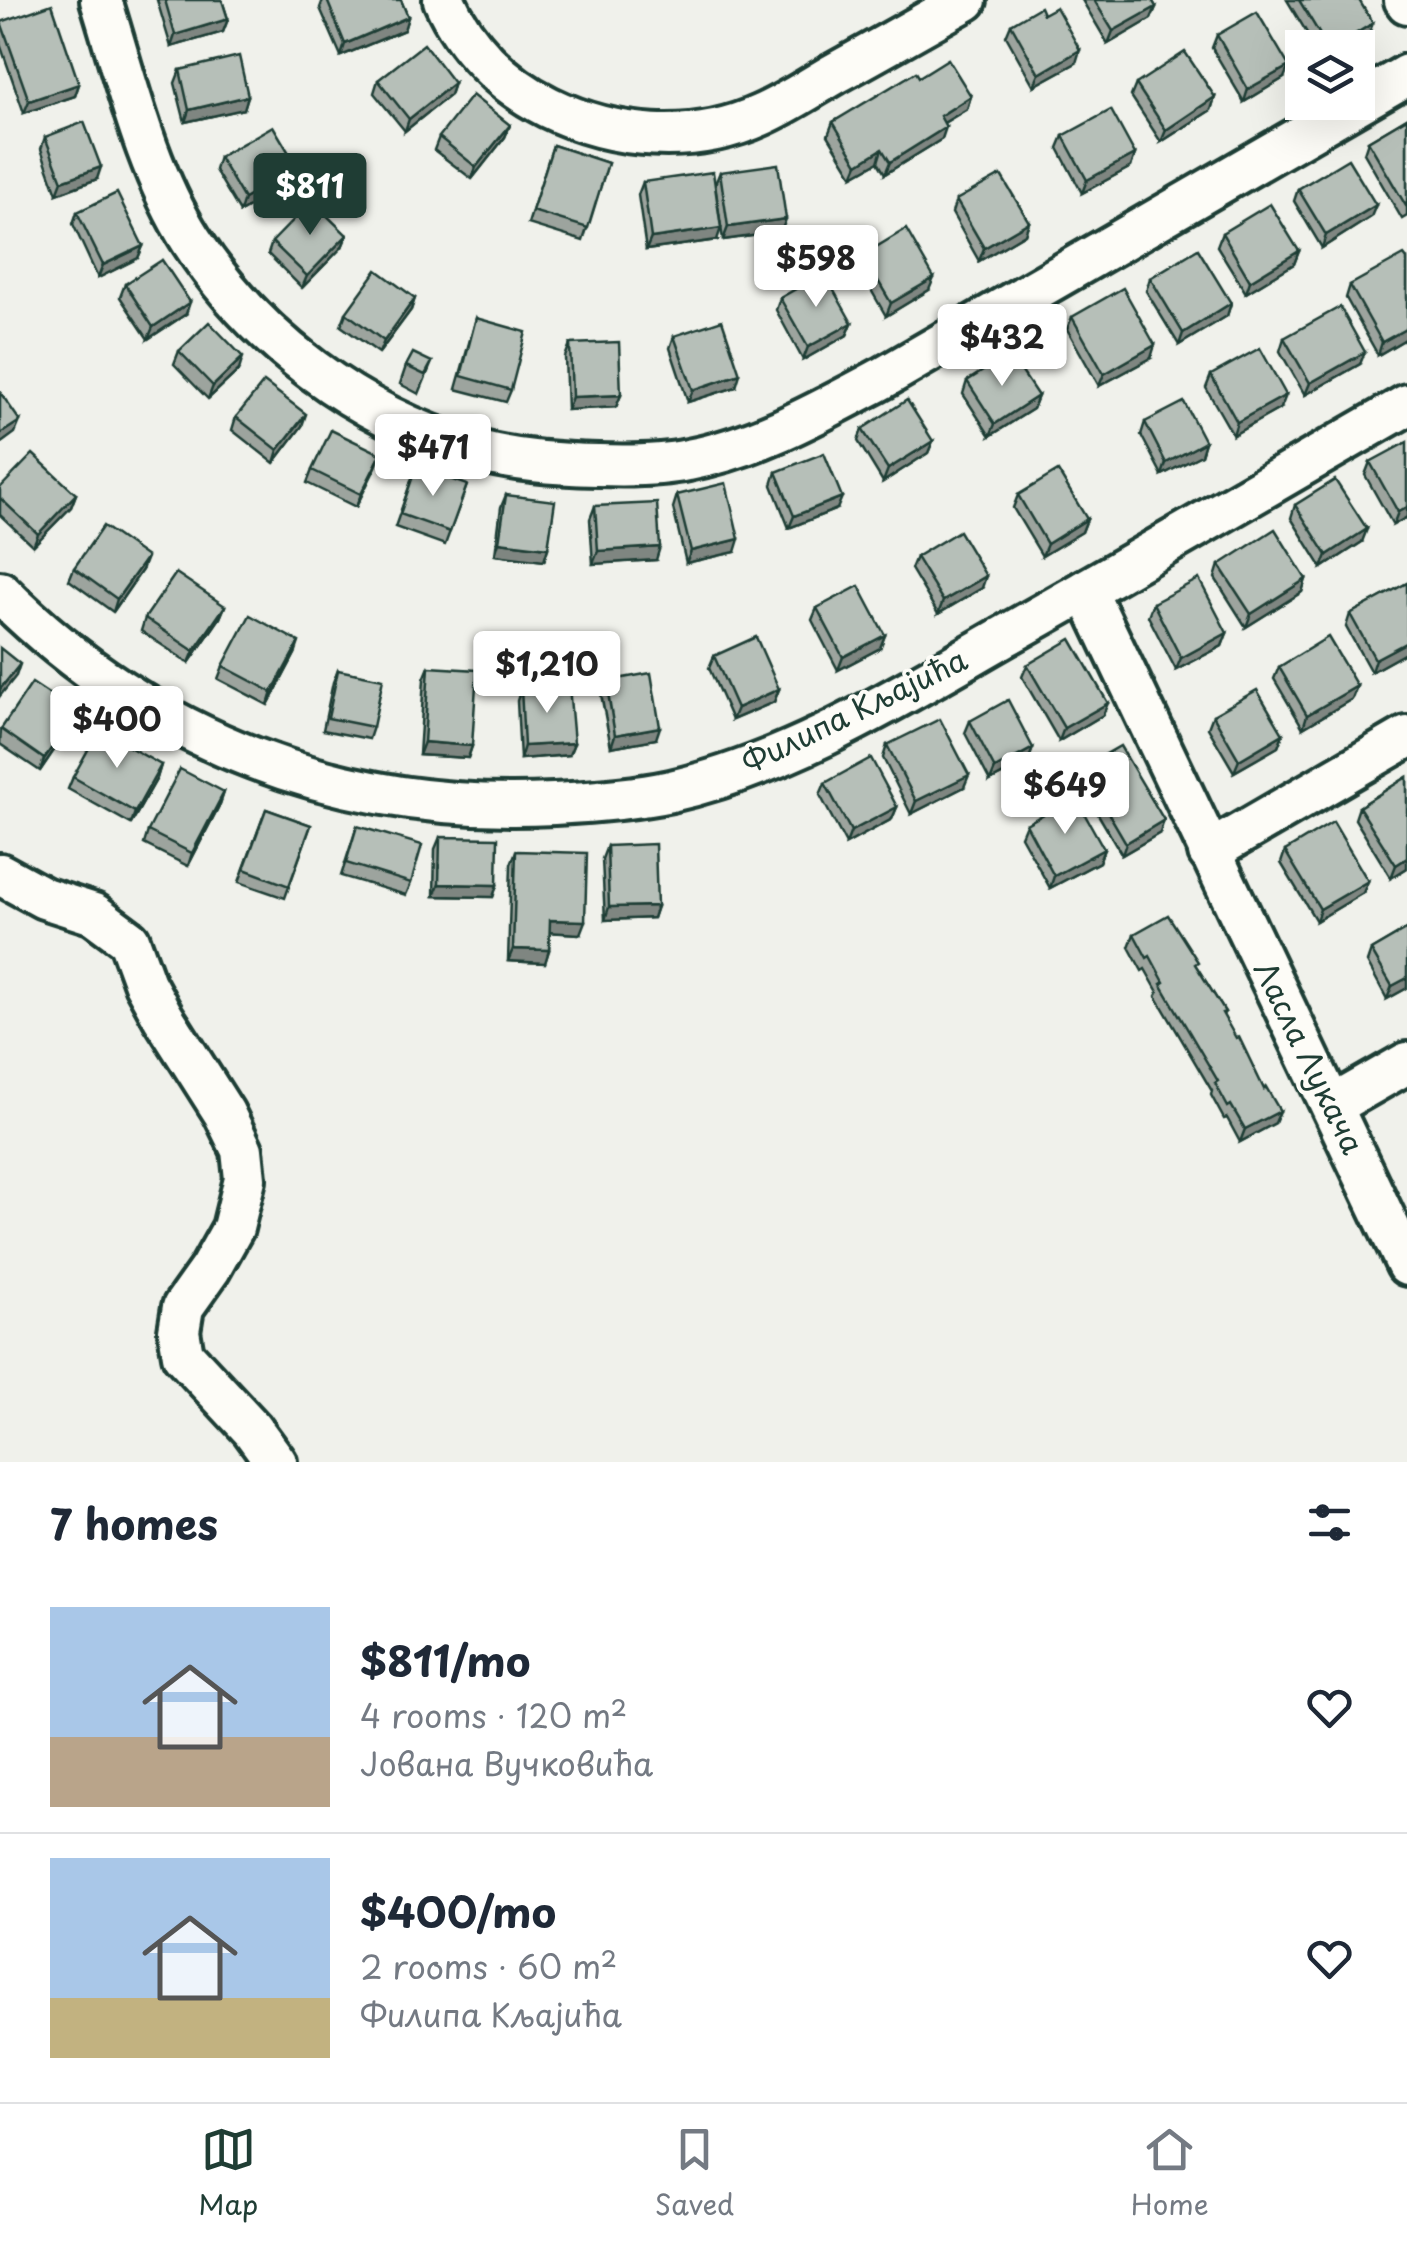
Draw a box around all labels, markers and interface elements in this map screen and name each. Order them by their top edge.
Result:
map controls [1285,30,1375,120]
button: layers [1285,30,1375,120]
pin: $811 [251,153,369,238]
text: $811 [275,161,345,209]
pin: $598 [757,225,875,310]
text: $598 [776,233,856,281]
pin: $432 [943,304,1061,389]
text: $432 [960,312,1044,360]
pin: $471 [374,414,492,499]
text: $471 [397,422,469,470]
pin: $1,210 [466,631,628,716]
street label: Филипа Кљајића [734,636,974,784]
text: $1,210 [495,639,599,687]
pin: $400 [58,686,176,771]
text: $400 [72,694,162,742]
pin: $649 [1006,752,1124,837]
text: $649 [1023,760,1107,808]
street label: Ласла Лукача [1244,953,1377,1161]
text: 7 homes [50,1491,218,1554]
icon: filters [1302,1495,1357,1550]
text: $811/mo [360,1628,530,1691]
icon: home [130,1647,250,1767]
icon: heart [1302,1680,1357,1735]
text: 4 rooms · 120 m² [360,1691,627,1739]
text: Јована Вучковића [360,1739,653,1787]
text: $400/mo [360,1879,556,1942]
icon: home [130,1898,250,2018]
icon: heart [1302,1931,1357,1986]
text: 2 rooms · 60 m² [360,1942,617,1990]
text: Филипа Кљајића [360,1990,622,2038]
tab: Map [198,2122,258,2225]
tab: Saved [655,2122,734,2225]
tab: Home [1131,2122,1209,2225]

